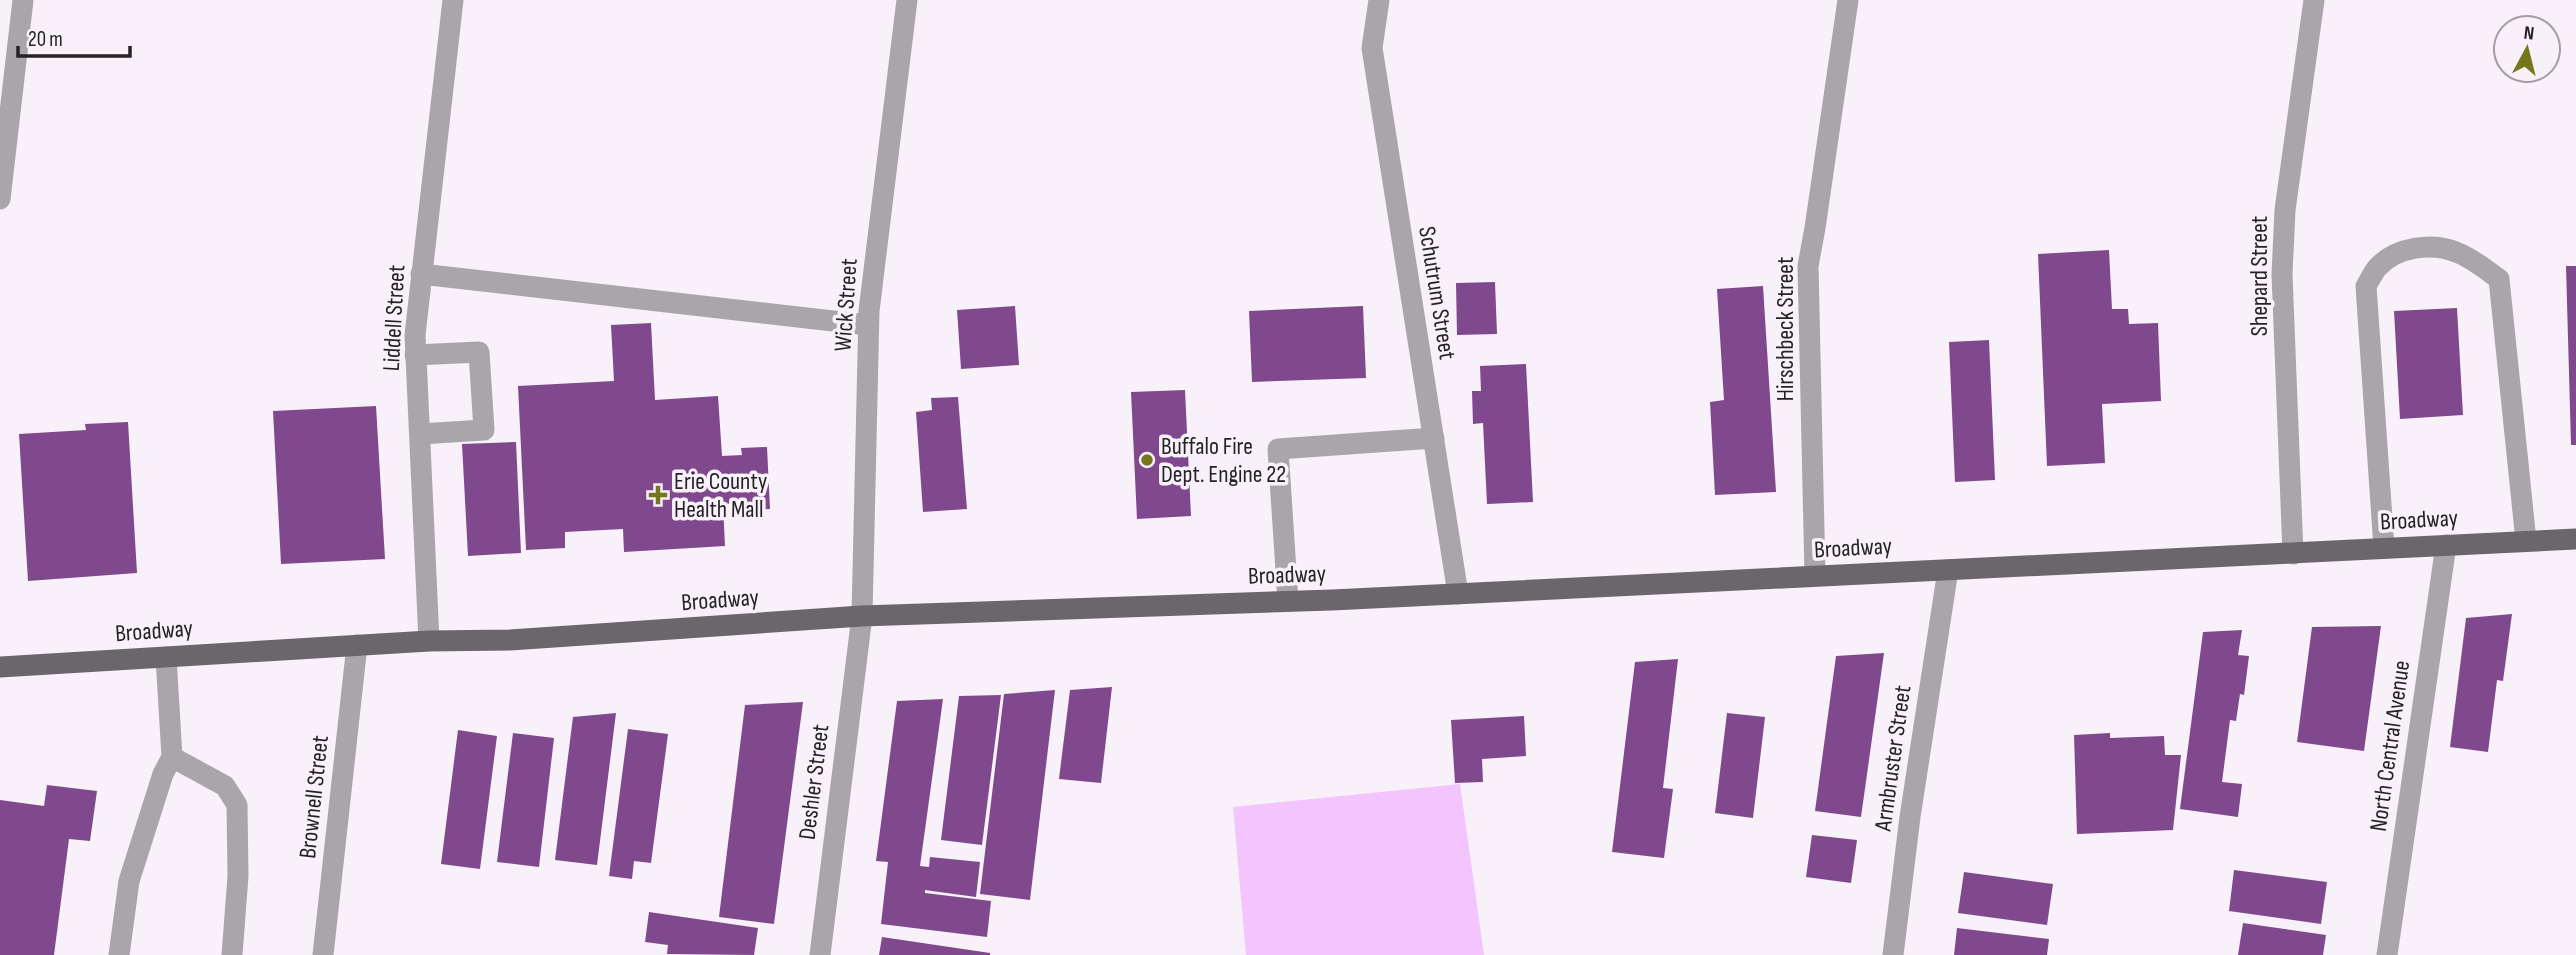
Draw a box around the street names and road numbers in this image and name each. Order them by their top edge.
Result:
street label: Shepard Street [2245,216,2274,336]
street label: Schutrum Street [1412,224,1462,362]
street label: Wick Street [828,257,864,353]
street label: Hirschbeck Street [1771,257,1800,401]
street label: Liddell Street [377,264,411,372]
street label: Broadway [2379,503,2459,537]
street label: Broadway [1813,531,1893,565]
street label: Broadway [1248,559,1326,591]
street label: Broadway [680,583,760,617]
street label: Broadway [114,614,194,648]
street label: North Central Avenue [2364,659,2416,833]
street label: Armbruster Street [1868,683,1918,834]
street label: Deshler Street [793,723,835,841]
street label: Brownell Street [293,734,335,860]

